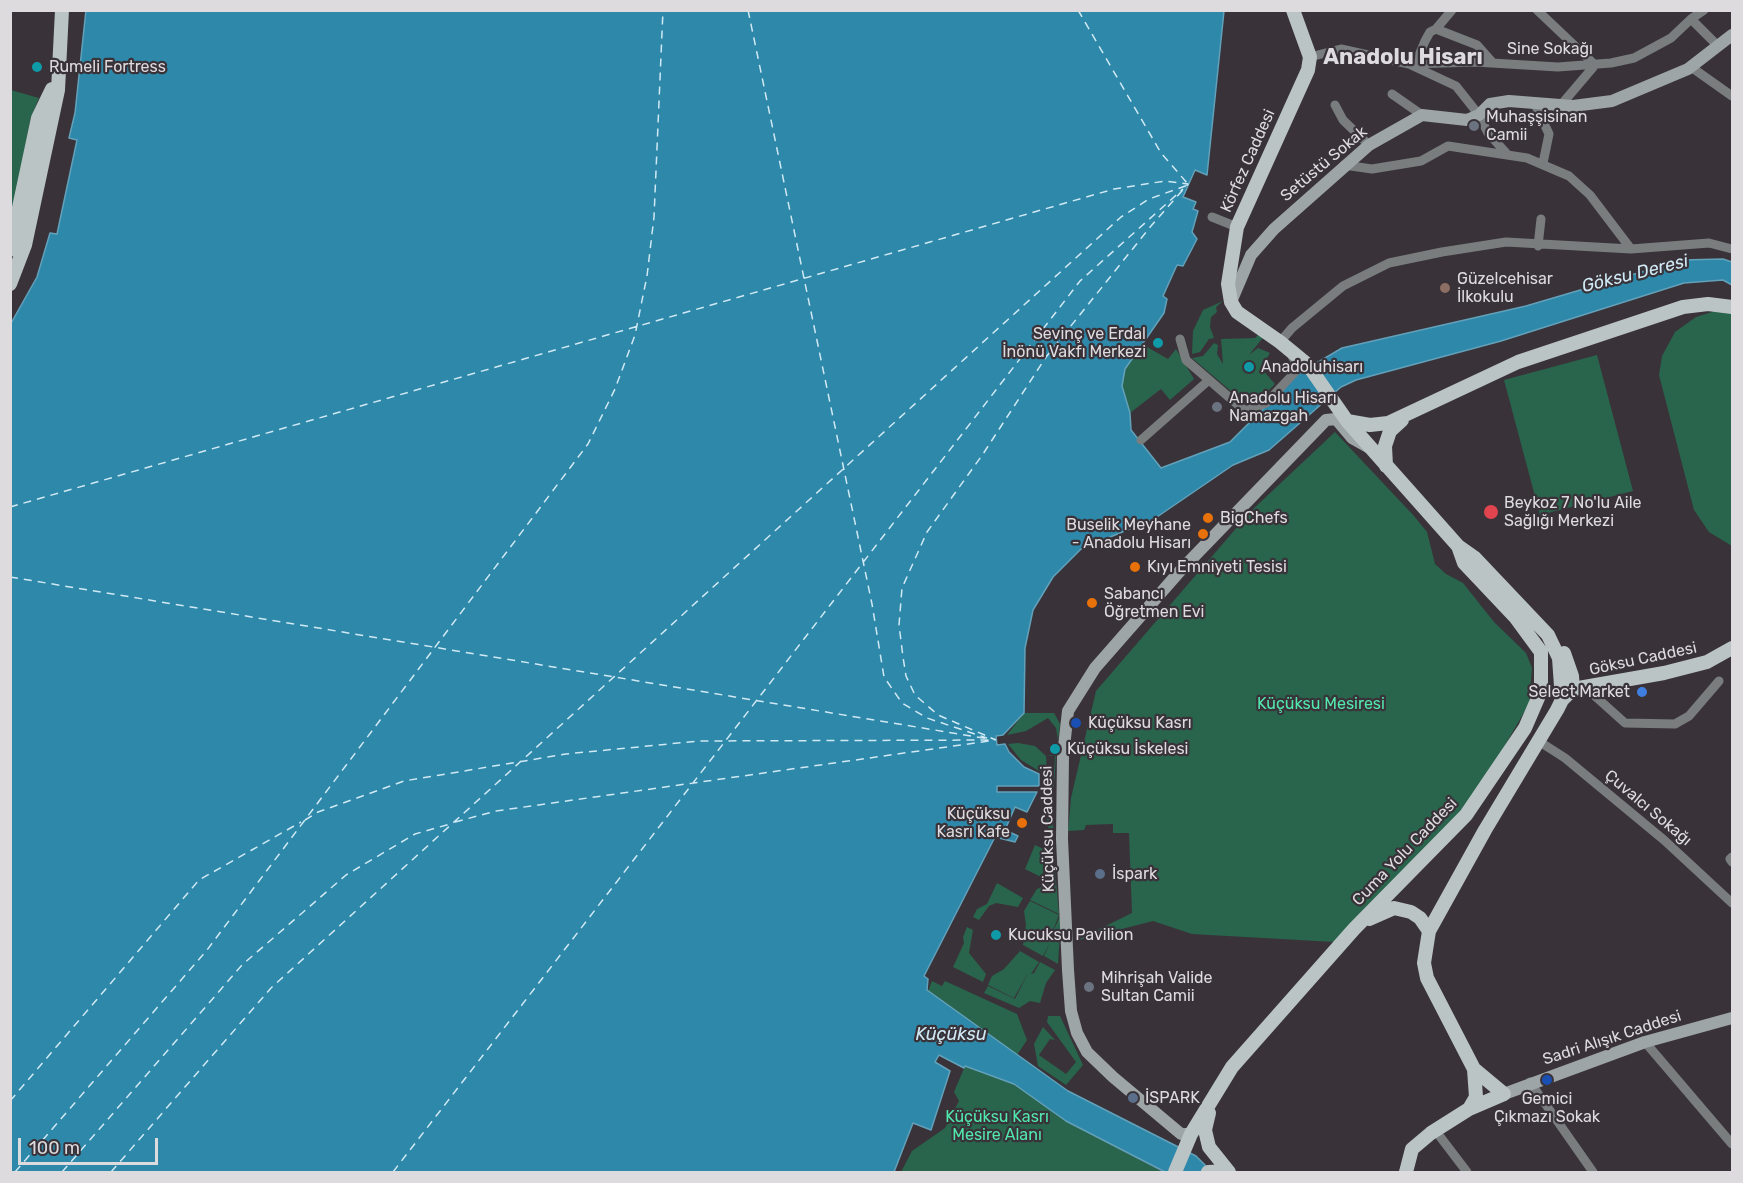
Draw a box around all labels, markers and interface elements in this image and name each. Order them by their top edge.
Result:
street label: Sine Sokağı [1507,39,1593,59]
district label: Anadolu Hisarı [1323,45,1483,71]
place label: Rumeli Fortress [49,57,166,77]
marker: Rumeli Fortress [30,60,44,74]
street label: Körfez Caddesi [1217,106,1279,216]
place label: Muhaşşisinan Camii [1486,107,1587,145]
marker: Muhaşşisinan Camii [1467,119,1481,133]
street label: Setüstü Sokak [1277,122,1371,206]
water label: Göksu Deresi [1579,250,1691,298]
place label: Güzelcehisar İlkokulu [1457,269,1553,307]
marker: Güzelcehisar İlkokulu [1438,281,1452,295]
place label: Sevinç ve Erdal İnönü Vakfı Merkezi [1002,324,1146,362]
marker: Sevinç ve Erdal İnönü Vakfı Merkezi [1151,336,1165,350]
place label: Anadoluhisarı [1261,357,1363,377]
marker: Anadoluhisarı [1242,360,1256,374]
place label: Anadolu Hisarı Namazgah [1229,388,1337,426]
marker: Anadolu Hisarı Namazgah [1210,400,1224,414]
place label: Beykoz 7 No'lu Aile Sağlığı Merkezi [1504,493,1642,531]
marker: Beykoz 7 No'lu Aile Sağlığı Merkezi [1482,503,1500,521]
place label: BigChefs [1220,508,1288,528]
marker: BigChefs [1201,511,1215,525]
place label: Buselik Meyhane - Anadolu Hisarı [1066,515,1191,553]
marker: Buselik Meyhane - Anadolu Hisarı [1196,527,1210,541]
place label: Kıyı Emniyeti Tesisi [1147,557,1287,577]
marker: Kıyı Emniyeti Tesisi [1128,560,1142,574]
place label: Sabancı Öğretmen Evi [1104,584,1204,622]
marker: Sabancı Öğretmen Evi [1085,596,1099,610]
street label: Göksu Caddesi [1587,638,1699,680]
place label: Select Market [1529,682,1630,702]
marker: Select Market [1635,685,1649,699]
park label: Küçüksu Mesiresi [1257,694,1385,714]
place label: Küçüksu Kasrı [1088,713,1192,733]
marker: Küçüksu Kasrı [1069,716,1083,730]
place label: Küçüksu İskelesi [1067,739,1188,759]
marker: Küçüksu İskelesi [1048,742,1062,756]
street label: Küçüksu Caddesi [1037,765,1059,893]
street label: Çuvalcı Sokağı [1601,766,1695,850]
street label: Cuma Yolu Caddesi [1349,794,1461,910]
place label: Küçüksu Kasrı Kafe [936,804,1010,842]
marker: Küçüksu Kasrı Kafe [1015,816,1029,830]
place label: İspark [1112,864,1157,884]
marker: İspark [1093,867,1107,881]
place label: Kucuksu Pavilion [1008,925,1133,945]
marker: Kucuksu Pavilion [989,928,1003,942]
place label: Mihrişah Valide Sultan Camii [1101,968,1213,1006]
marker: Mihrişah Valide Sultan Camii [1082,980,1096,994]
street label: Sadri Alışık Caddesi [1540,1007,1684,1069]
water label: Küçüksu [916,1024,986,1046]
marker: Gemici Çıkmazı Sokak [1540,1073,1554,1087]
place label: İSPARK [1145,1088,1200,1108]
place label: Gemici Çıkmazı Sokak [1494,1089,1600,1127]
marker: İSPARK [1126,1091,1140,1105]
park label: Küçüksu Kasrı Mesire Alanı [945,1107,1049,1145]
scale bar [21,1126,160,1164]
text: 100 m [29,1137,80,1159]

